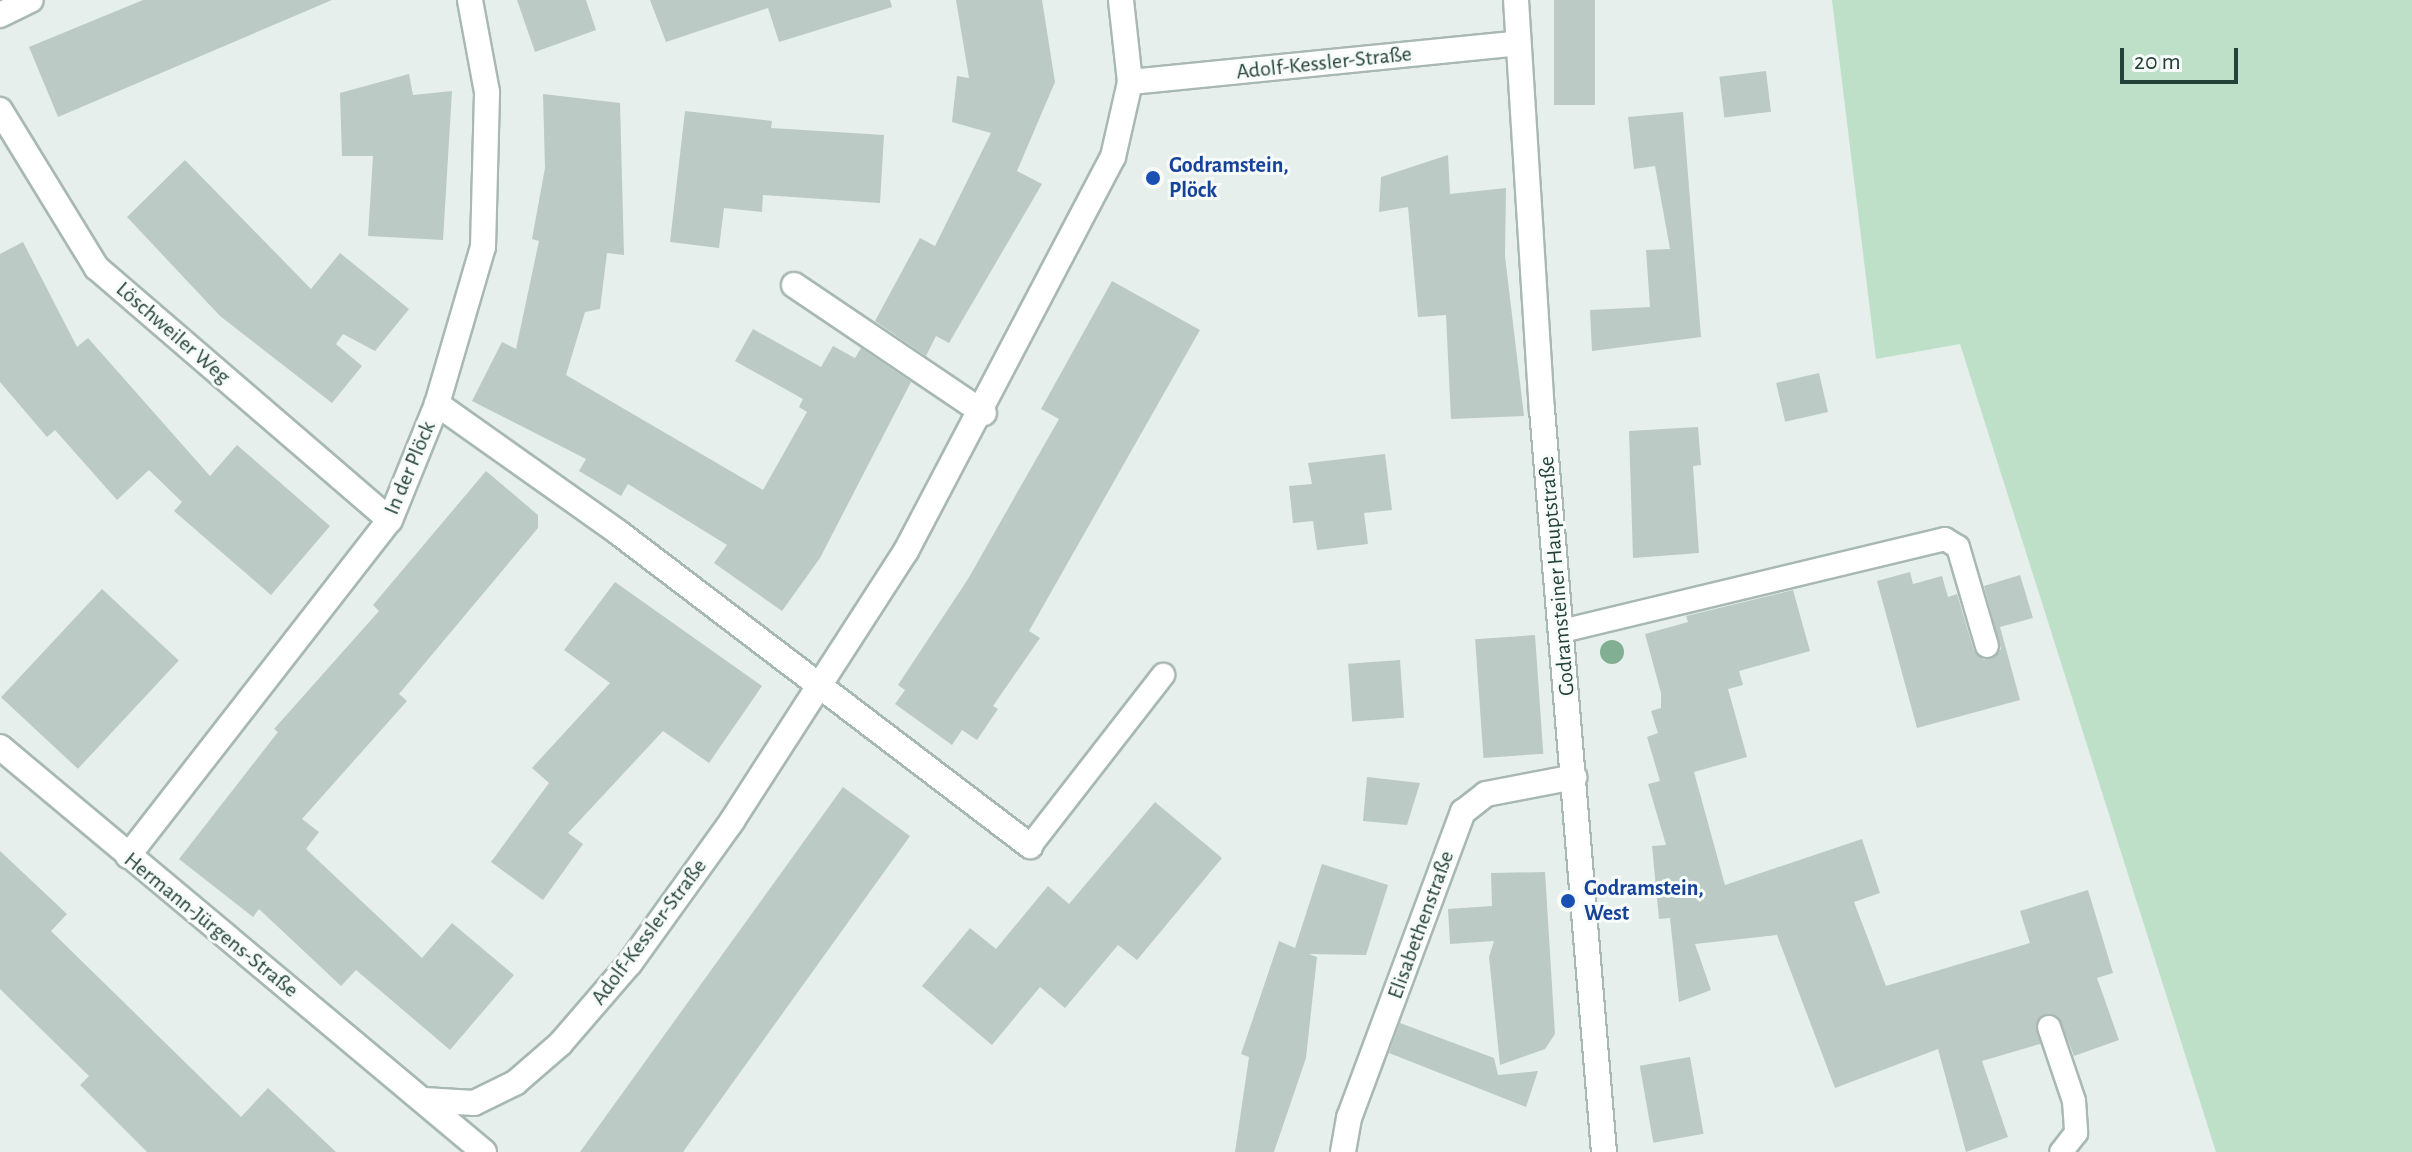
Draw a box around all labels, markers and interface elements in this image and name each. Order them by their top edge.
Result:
scale bar [2124,32,2242,82]
street label: Adolf-Kessler-Straße [1235,41,1413,85]
text: 20 m [2134,50,2181,74]
place label: Godramstein, Plöck [1169,152,1288,204]
marker: Godramstein, Plöck [1144,169,1162,187]
street label: Löschweiler Weg [110,276,236,390]
street label: In der Plöck [378,417,442,519]
street label: Godramsteiner Hauptstraße [1533,455,1581,697]
street label: Hermann-Jürgens-Straße [119,847,303,1003]
street label: Elisabethenstraße [1382,847,1460,1003]
street label: Adolf-Kessler-Straße [585,854,713,1010]
place label: Godramstein, West [1584,875,1703,926]
marker: Godramstein, West [1559,892,1577,910]

